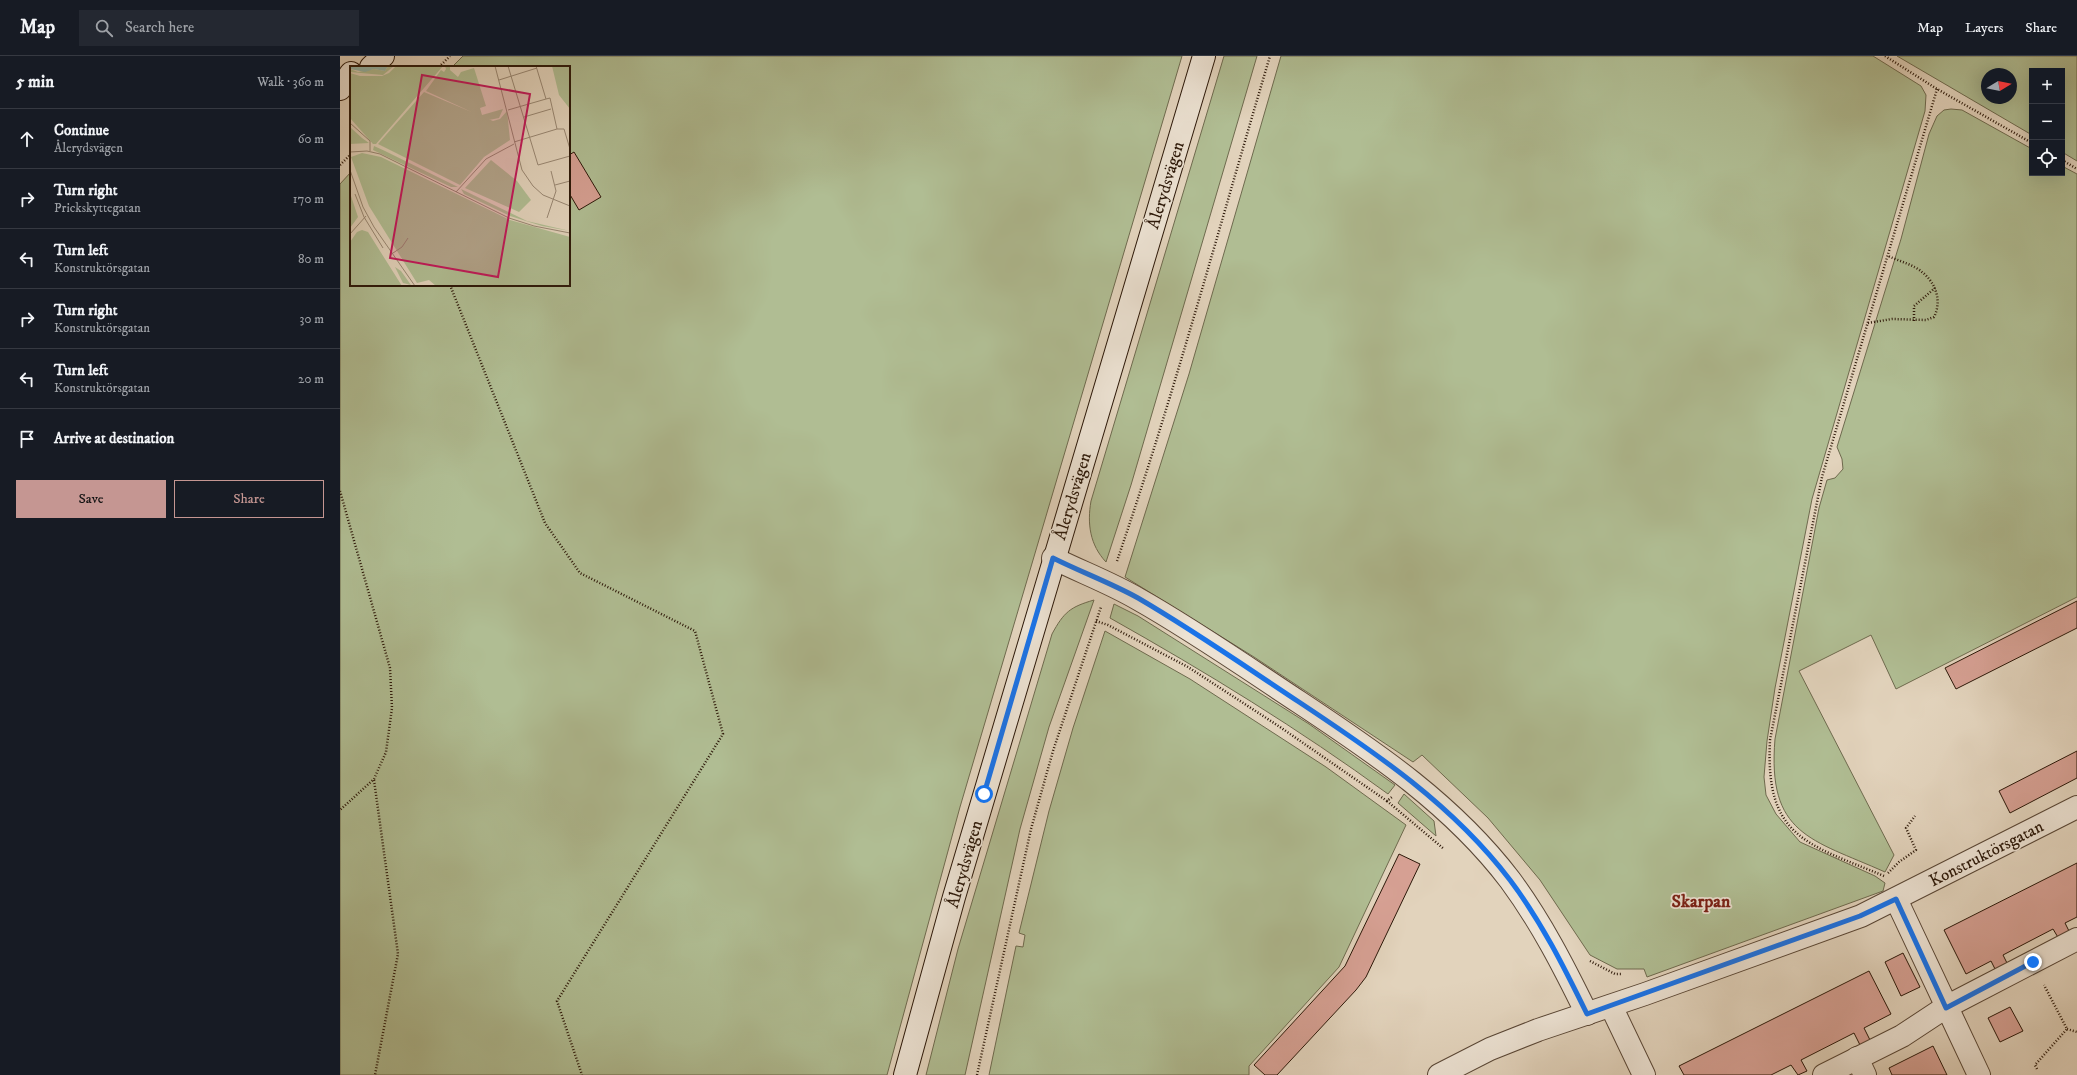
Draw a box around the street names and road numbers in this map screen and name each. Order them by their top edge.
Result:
street label: Ålerydsvägen [1141,139,1190,232]
street label: Ålerydsvägen [1048,450,1097,543]
street label: Konstruktörsgatan [1925,816,2048,892]
street label: Ålerydsvägen [941,817,988,911]

